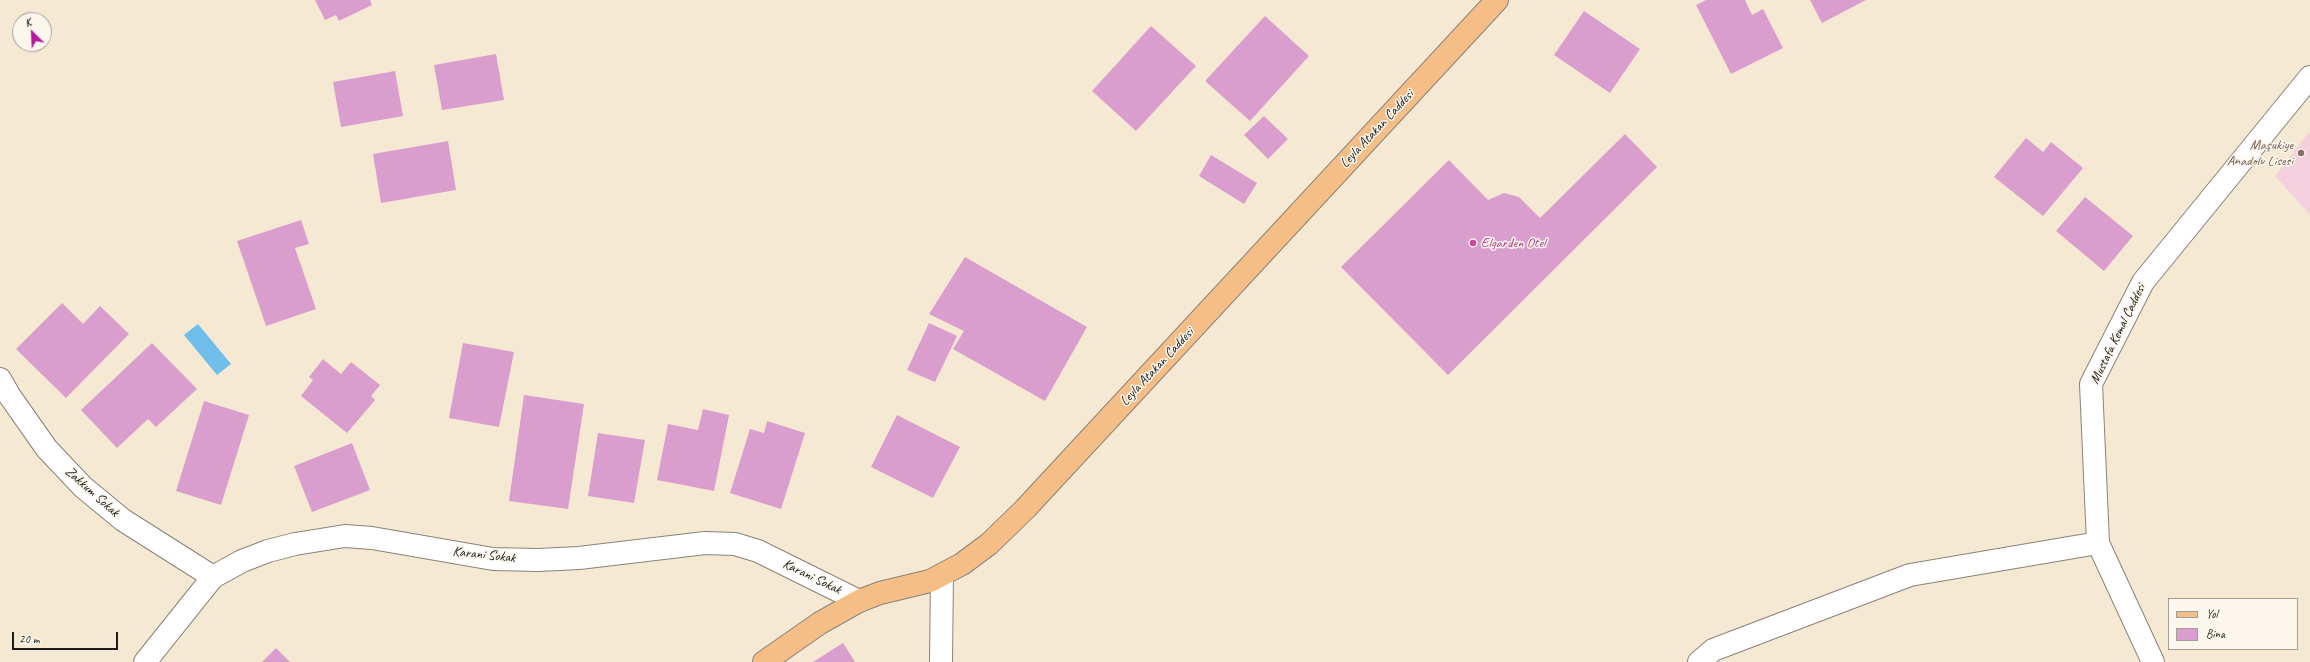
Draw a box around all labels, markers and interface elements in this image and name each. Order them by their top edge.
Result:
north arrow [12,12,52,52]
text: K [22,14,33,29]
street label: Leyla Atakan Caddesi [1337,87,1417,171]
place label: Maşukiye Anadolu Lisesi [2227,137,2293,170]
marker: Maşukiye Anadolu Lisesi [2296,148,2306,158]
place label: Elgarden Otel [1481,235,1545,251]
marker: Elgarden Otel [1468,238,1478,248]
street label: Mustafa Kemal Caddesi [2087,281,2149,387]
street label: Leyla Atakan Caddesi [1117,325,1197,409]
street label: Zakkum Sokak [61,463,123,521]
street label: Karani Sokak [452,543,516,567]
street label: Karani Sokak [780,556,844,598]
legend [2168,598,2298,650]
text: Yol [2206,606,2218,622]
scale bar [14,624,120,650]
text: Bina [2206,626,2225,642]
text: 20 m [19,631,39,647]

